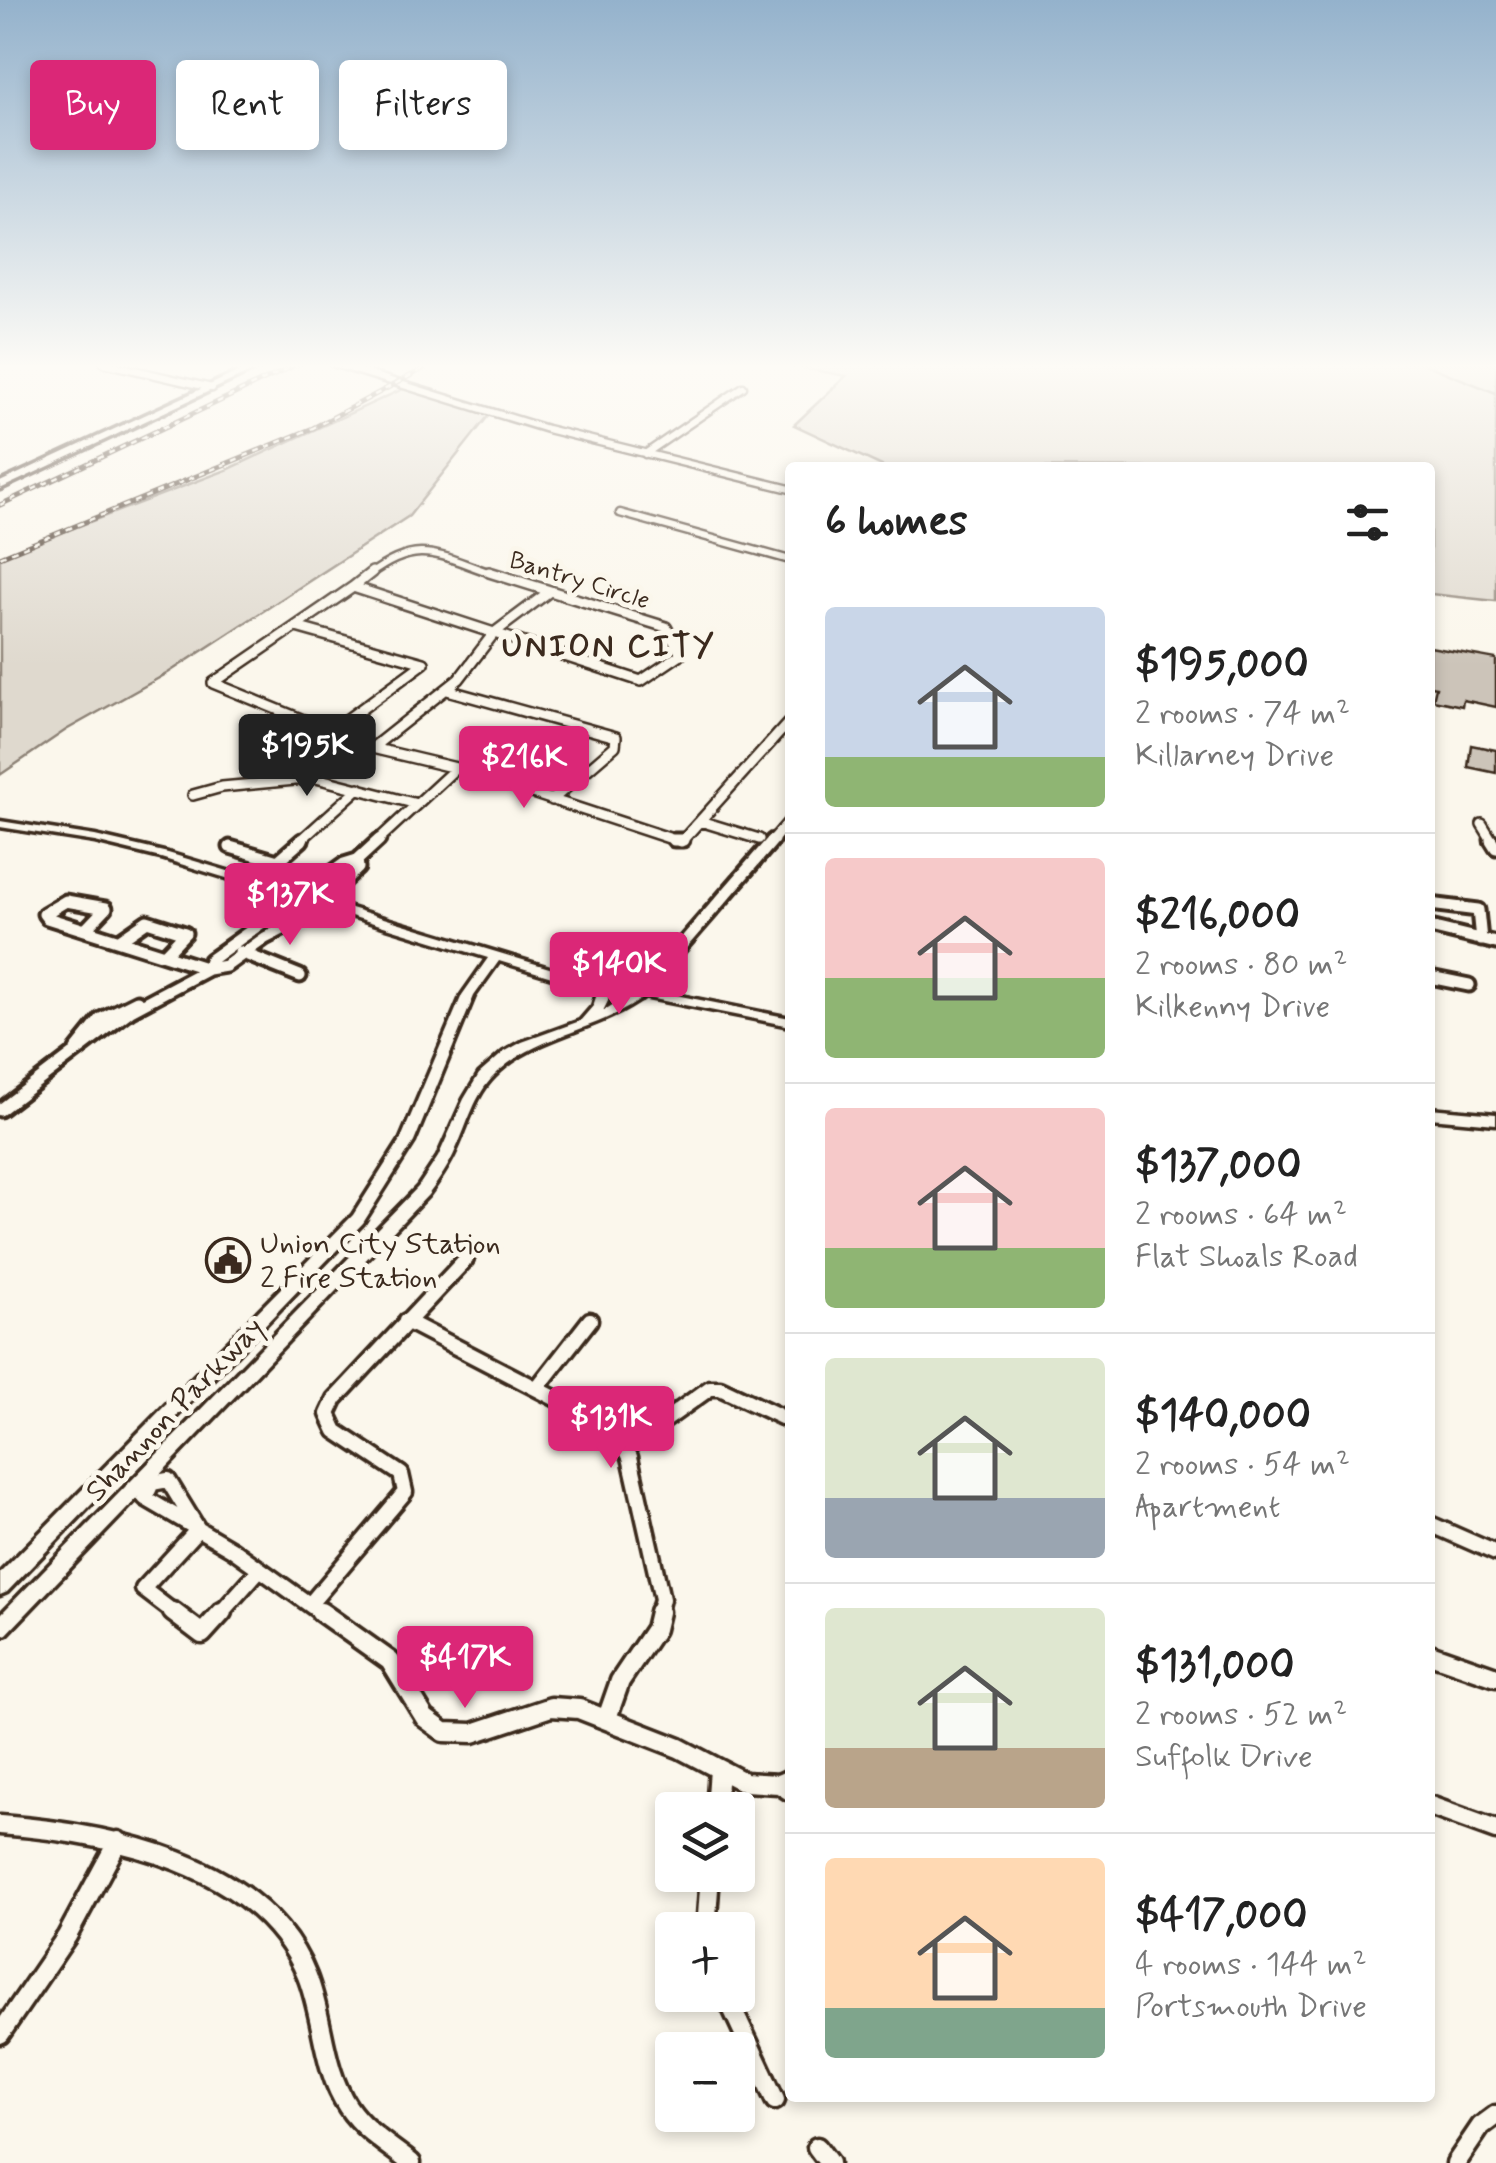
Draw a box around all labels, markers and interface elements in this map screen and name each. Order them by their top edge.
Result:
chip: Buy [30,60,156,150]
chip: Rent [176,60,319,150]
chip: Filters [339,60,507,150]
text: 6 homes [825,495,968,550]
icon: filters [1340,495,1395,550]
street label: Bantry Circle [505,544,654,618]
district label: UNION CITY [502,626,716,668]
text: $195,000 [1135,638,1309,693]
icon: home [905,647,1025,767]
text: 2 rooms · 74 m² [1135,693,1350,735]
pin: $195K [237,714,377,799]
text: $195K [261,725,353,767]
pin: $216K [454,726,594,811]
text: Killarney Drive [1135,735,1334,777]
text: $216K [481,737,567,779]
pin: $137K [220,863,360,948]
text: $137K [246,874,334,916]
text: $216,000 [1135,889,1300,944]
icon: home [905,898,1025,1018]
pin: $140K [549,932,689,1017]
text: $140K [572,943,666,985]
text: 2 rooms · 80 m² [1135,944,1348,986]
text: Kilkenny Drive [1135,986,1330,1028]
text: $137,000 [1135,1139,1302,1194]
icon: home [905,1148,1025,1268]
text: 2 rooms · 64 m² [1135,1194,1347,1236]
place label: Union City Station 2 Fire Station [260,1225,501,1298]
text: Flat Shoals Road [1135,1236,1358,1278]
public building icon: Union City Station 2 Fire Station [205,1237,251,1283]
street label: Shannon Parkway [77,1309,273,1511]
pin: $131K [541,1386,681,1471]
text: $140,000 [1135,1389,1311,1444]
text: $131K [570,1397,652,1439]
icon: home [905,1398,1025,1518]
text: 2 rooms · 54 m² [1135,1444,1350,1486]
text: Apartment [1135,1486,1280,1528]
pin: $417K [395,1626,535,1711]
text: $417K [419,1637,511,1679]
text: $131,000 [1135,1639,1294,1694]
icon: home [905,1648,1025,1768]
text: 2 rooms · 52 m² [1135,1694,1347,1736]
text: Suffolk Drive [1135,1736,1313,1778]
map controls [655,1792,755,2132]
button: layers [655,1792,755,1892]
text: $417,000 [1135,1889,1308,1944]
icon: home [905,1898,1025,2018]
button: + [655,1912,755,2012]
text: 4 rooms · 144 m² [1135,1944,1367,1986]
text: Portsmouth Drive [1135,1986,1367,2028]
button: − [655,2032,755,2132]

